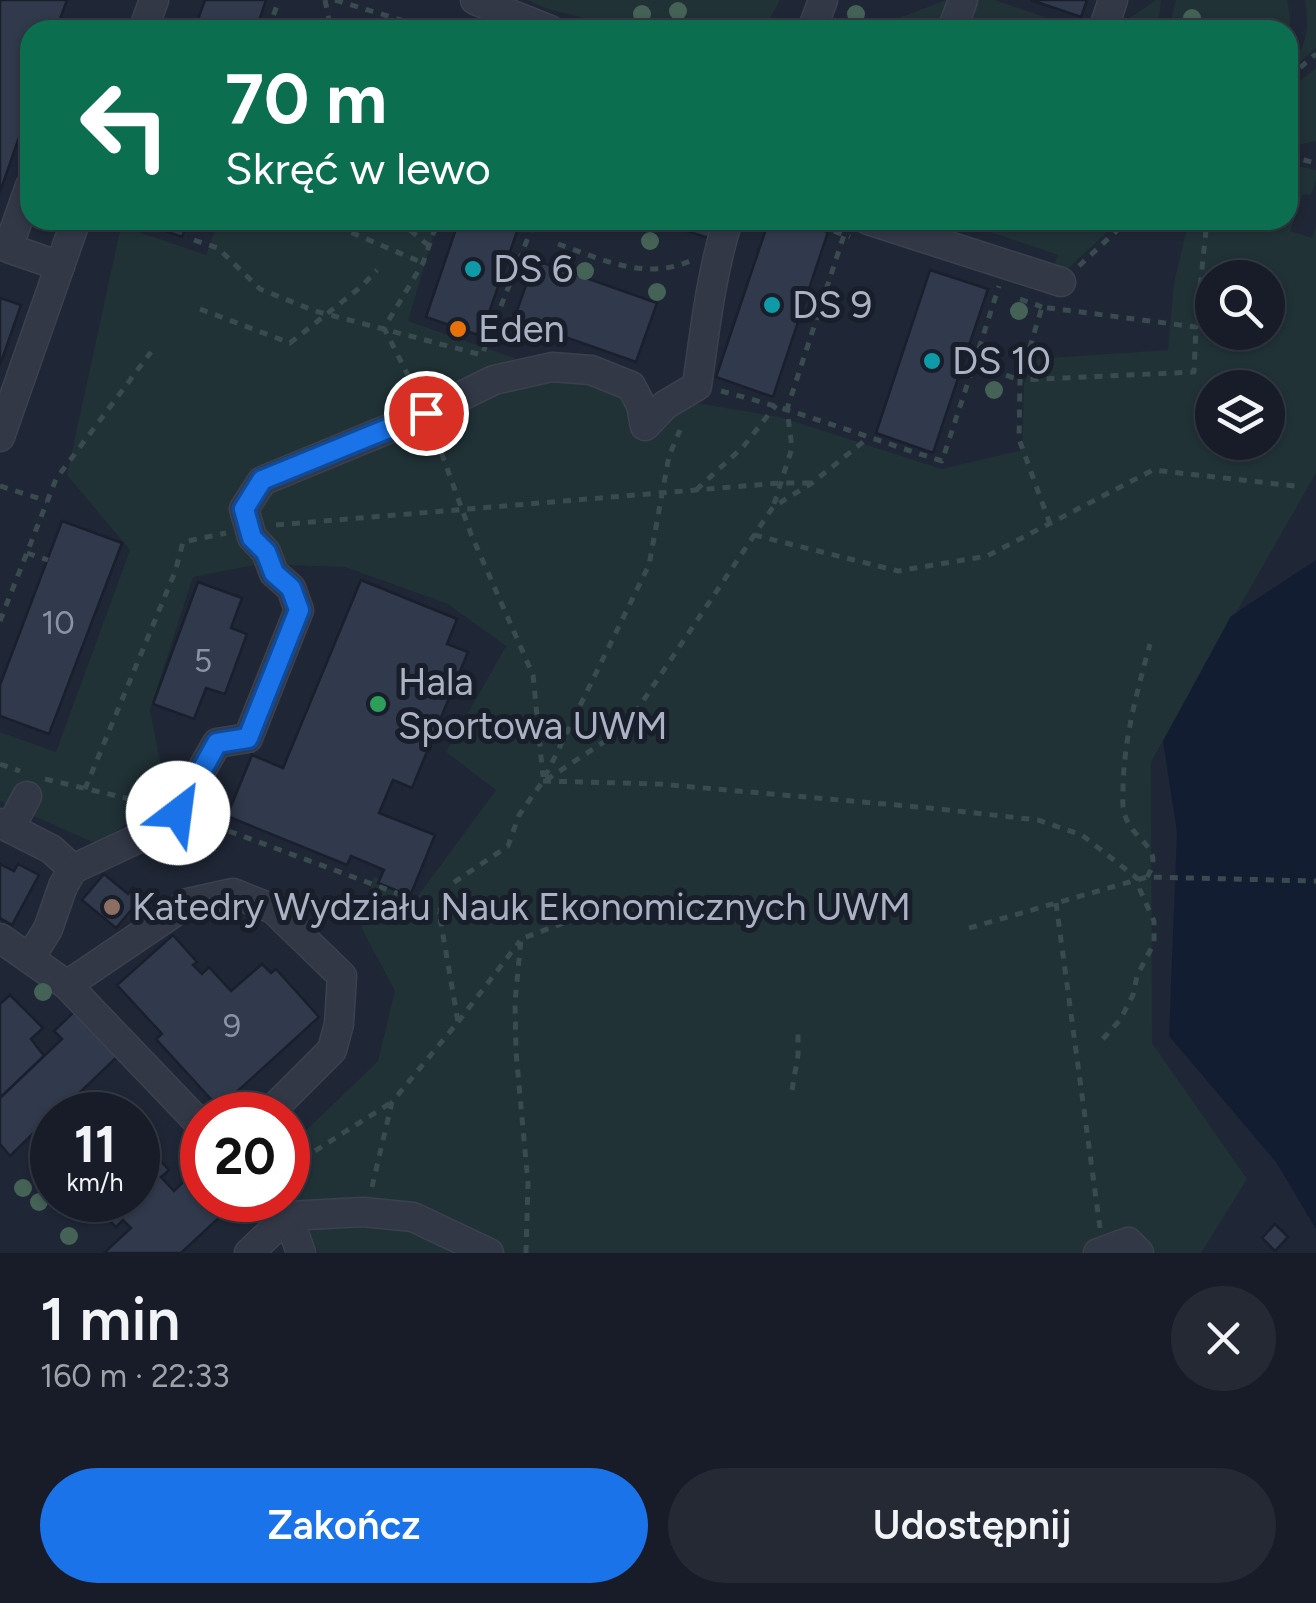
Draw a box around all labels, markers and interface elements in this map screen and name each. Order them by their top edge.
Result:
text: 70 m [225,56,387,141]
icon: left [60,60,190,190]
text: Skręć w lewo [225,141,491,195]
place label: DS 6 [493,246,573,292]
marker: DS 6 [462,258,484,280]
map controls [1195,260,1285,460]
button: search [1195,260,1285,350]
place label: DS 9 [792,282,872,328]
marker: DS 9 [761,294,783,316]
place label: Eden [478,306,565,352]
marker: Eden [447,318,469,340]
place label: DS 10 [952,338,1051,384]
marker: DS 10 [921,350,943,372]
button: layers [1195,370,1285,460]
pin [384,371,469,456]
icon: arrive [399,386,454,441]
house number: 10 [41,604,75,642]
house number: 5 [194,642,212,680]
place label: Hala Sportowa UWM [398,659,668,749]
marker: Hala Sportowa UWM [367,693,389,715]
position arrow [126,761,230,865]
place label: Katedry Wydziału Nauk Ekonomicznych UWM [132,884,911,930]
marker: Katedry Wydziału Nauk Ekonomicznych UWM [101,896,123,918]
house number: 9 [223,1007,241,1045]
speed limit sign: 20 [180,1092,310,1222]
text: 11 [74,1114,116,1175]
text: km/h [66,1167,124,1197]
text: 1 min [40,1283,180,1355]
button: close [1171,1286,1276,1391]
text: 160 m · 22:33 [40,1357,230,1395]
button: Zakończ [40,1468,648,1583]
button: Udostępnij [668,1468,1276,1583]

